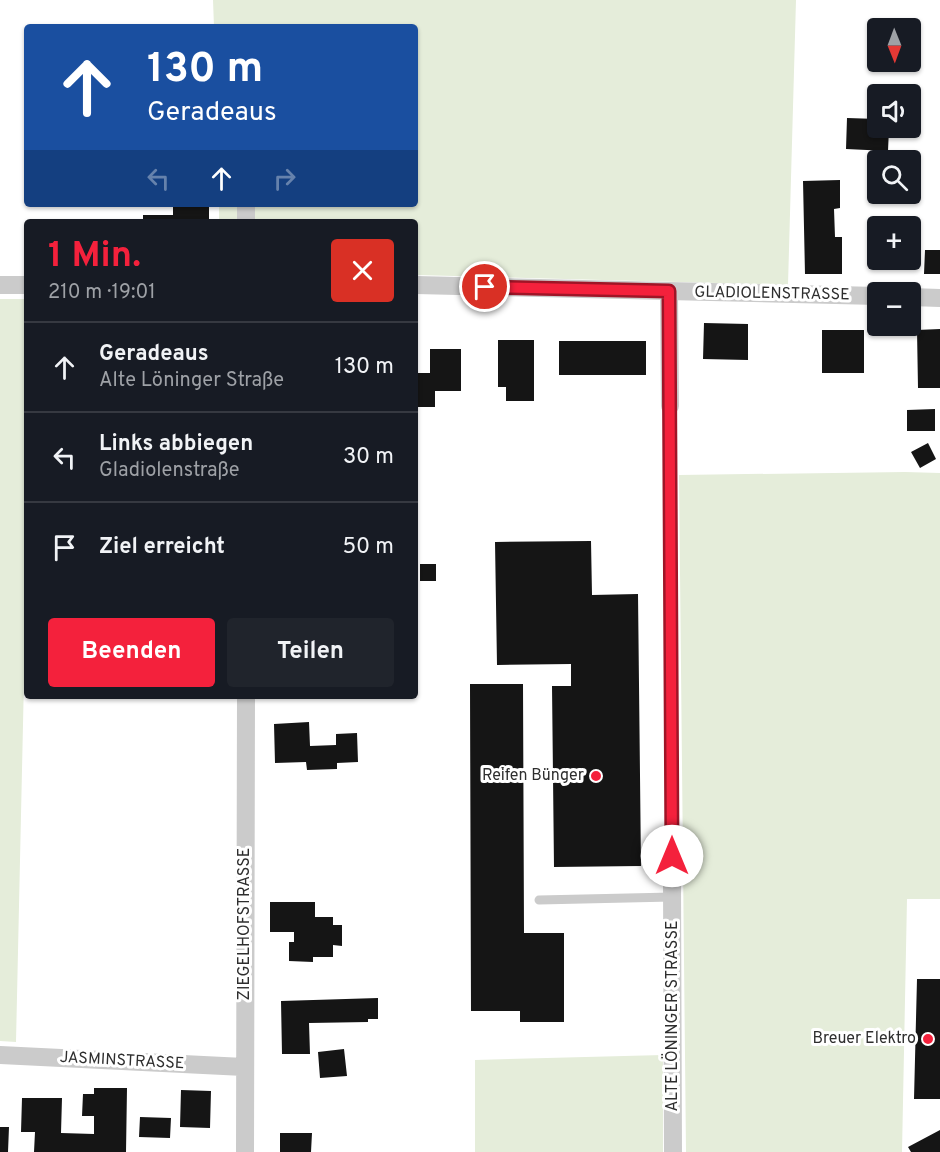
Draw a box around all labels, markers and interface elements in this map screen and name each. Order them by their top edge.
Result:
north arrow [867,18,921,72]
map controls [867,18,921,336]
text: 130 m [147,44,263,97]
icon: ahead [48,48,126,126]
button: sound [867,84,921,138]
text: Geradeaus [147,96,277,130]
button: search [867,150,921,204]
icon: left [142,162,175,195]
icon: ahead [205,162,238,195]
icon: right [268,162,301,195]
button: + [867,216,921,270]
text: 1 Min. [48,234,141,280]
button: close [331,239,394,302]
pin [459,261,510,312]
icon: arrive [468,270,501,303]
text: 210 m · 19:01 [48,280,156,306]
button: − [867,282,921,336]
street label: GLADIOLENSTRASSE [694,283,850,305]
text: Geradeaus [99,341,209,368]
icon: ahead [48,351,81,384]
text: 130 m [335,354,394,381]
text: Alte Löninger Straße [99,368,284,394]
text: Links abbiegen [99,431,253,458]
icon: left [48,441,81,474]
text: 30 m [343,444,394,471]
text: Gladiolenstraße [99,458,239,484]
icon: arrive [48,531,81,564]
text: Ziel erreicht [99,534,225,561]
text: 50 m [342,534,394,561]
button: Beenden [48,618,215,687]
button: Teilen [227,618,394,687]
place label: Reifen Bünger [482,766,584,786]
marker: Reifen Bünger [589,769,603,783]
position arrow [640,824,704,888]
street label: ZIEGELHOFSTRASSE [235,848,255,1000]
street label: ALTE LÖNINGER STRASSE [661,920,683,1112]
place label: Breuer Elektro [812,1029,916,1049]
marker: Breuer Elektro [921,1032,935,1046]
street label: JASMINSTRASSE [59,1048,185,1074]

